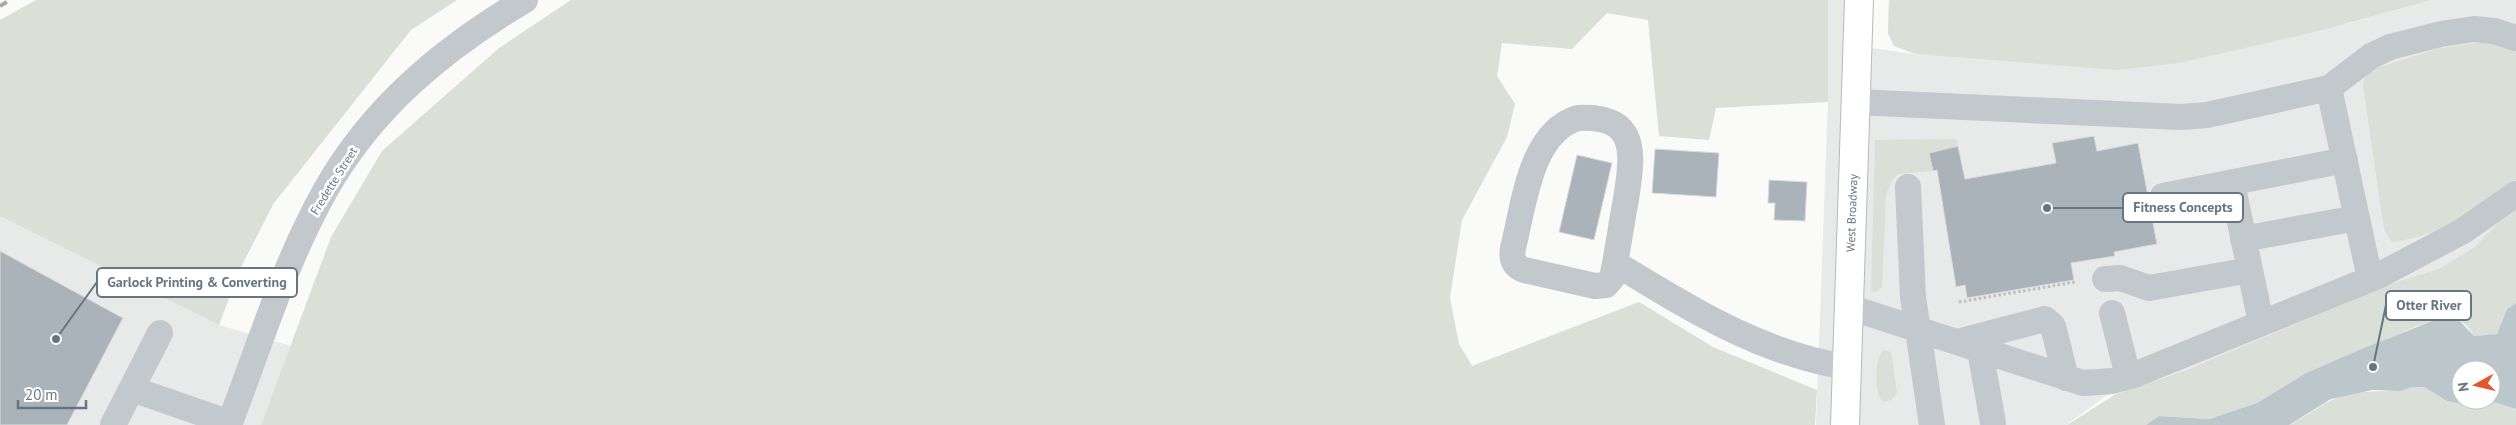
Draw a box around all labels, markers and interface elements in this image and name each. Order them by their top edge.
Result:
street label: Fredette Street [307,144,360,217]
street label: West Broadway [1843,173,1860,252]
callout: Fitness Concepts [2123,193,2243,222]
text: Fitness Concepts [2133,198,2233,216]
callout: Garlock Printing & Converting [97,268,297,297]
text: Garlock Printing & Converting [107,273,287,291]
callout: Otter River [2386,291,2471,320]
text: Otter River [2396,296,2462,314]
north arrow [2451,360,2501,410]
scale bar [18,378,85,410]
text: N [2454,381,2473,393]
text: 20 m [25,385,58,404]

